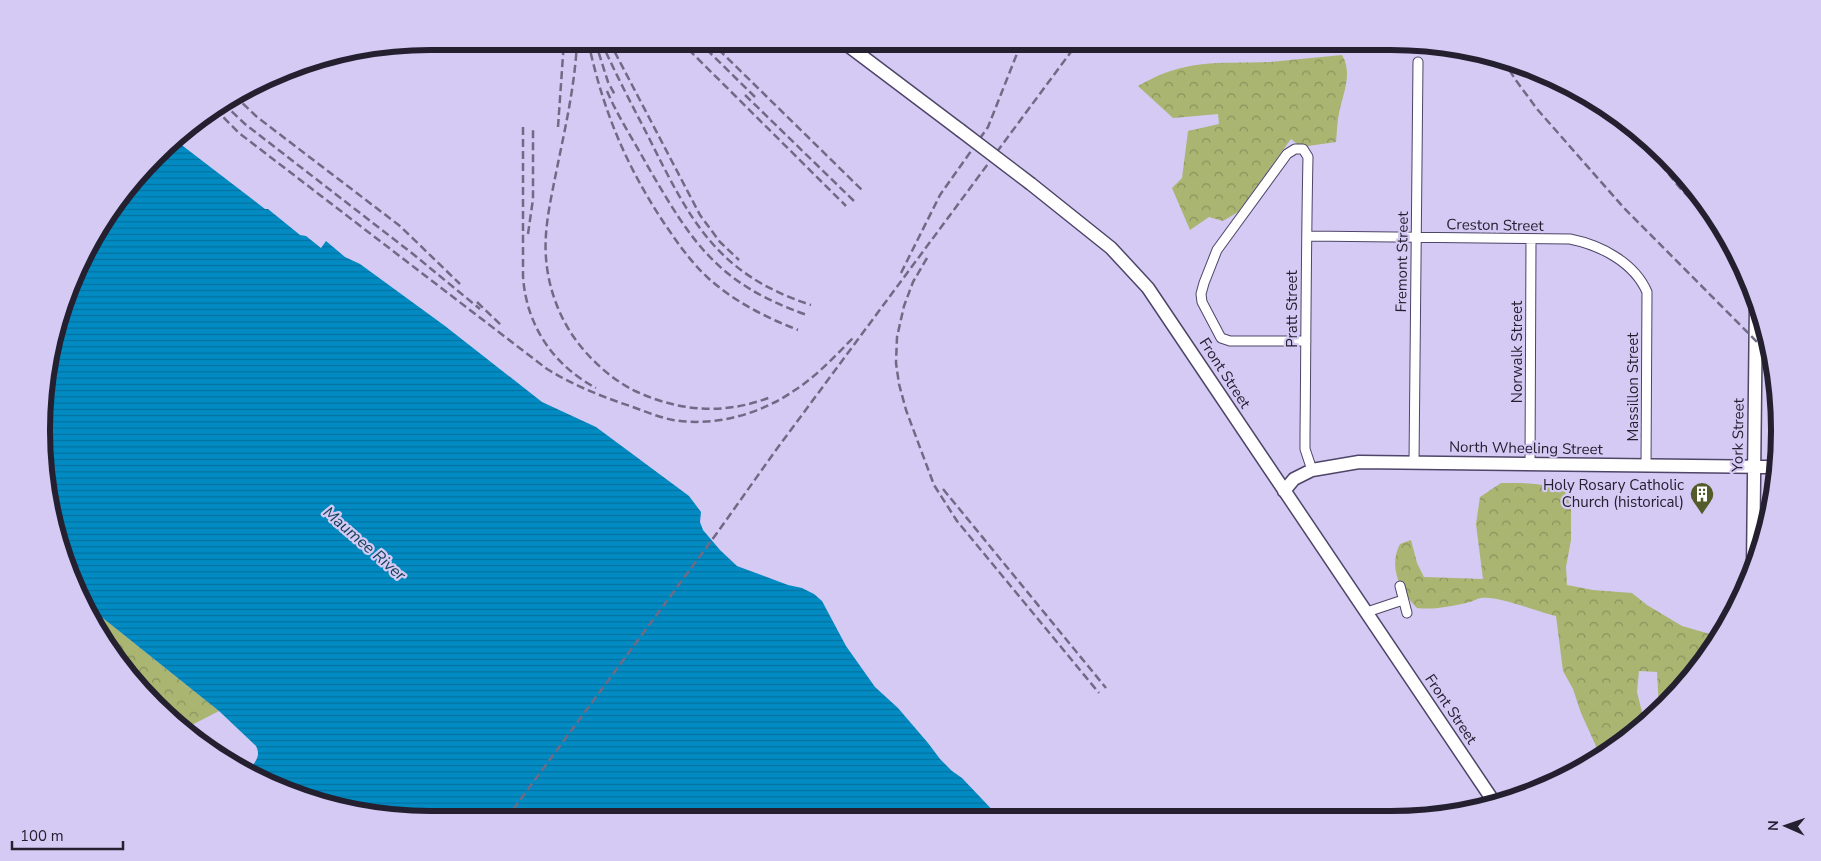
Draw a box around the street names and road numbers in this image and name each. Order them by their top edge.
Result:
street label: Fremont Street [1391,211,1413,313]
street label: Creston Street [1446,214,1545,236]
street label: Pratt Street [1282,269,1302,348]
street label: Norwalk Street [1507,300,1527,403]
street label: Massillon Street [1623,332,1643,442]
street label: Front Street [1195,334,1256,413]
street label: York Street [1727,397,1749,473]
street label: North Wheeling Street [1449,437,1604,459]
street label: Front Street [1420,670,1482,748]

